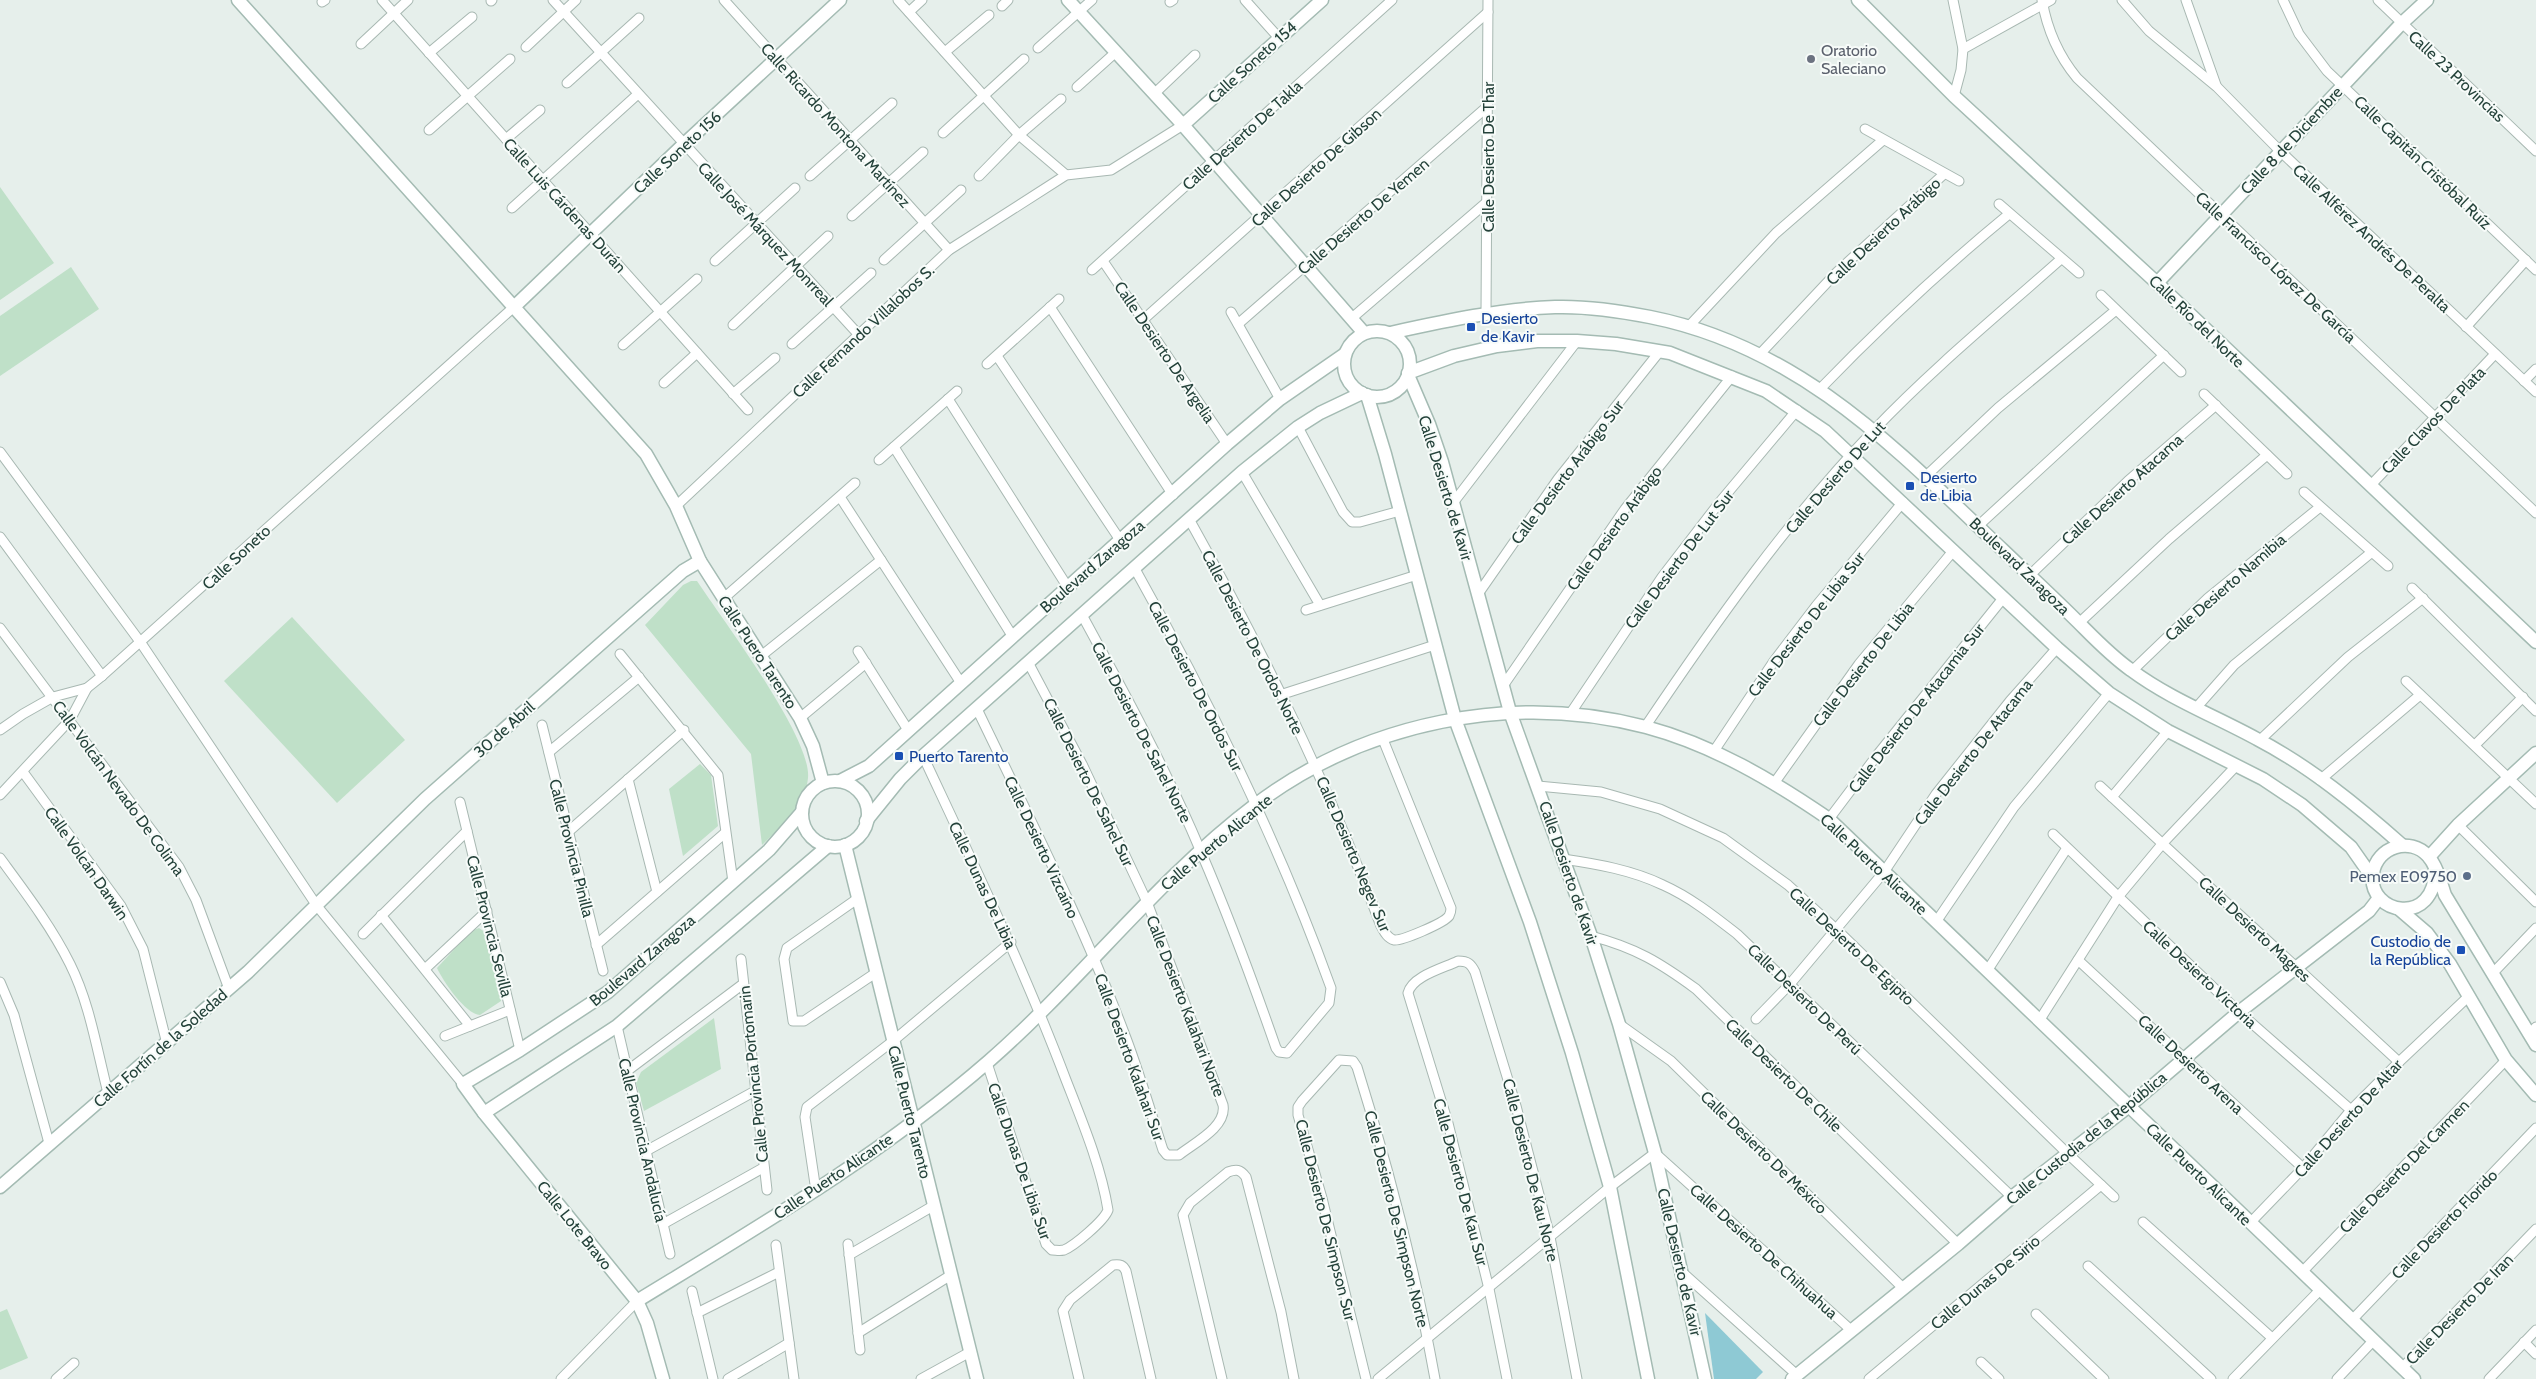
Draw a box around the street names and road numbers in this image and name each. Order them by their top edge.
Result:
street label: Calle Soneto 154 [1204,18,1301,107]
street label: Calle 23 Provincias [2404,27,2509,126]
street label: Calle Ricardo Montona Martínez [757,39,915,212]
street label: Calle Desierto De Takla [1178,76,1306,194]
street label: Calle Desierto De Thar [1479,81,1498,232]
street label: Calle 8 de Diciembre [2237,82,2346,198]
street label: Calle Capitán Cristóbal Ruíz [2350,92,2496,233]
street label: Calle Desierto De Gibson [1247,104,1385,231]
street label: Calle Soneto 156 [630,107,725,198]
street label: Calle Luis Cárdenas Durán [499,134,630,277]
street label: Calle Desierto De Yemen [1294,154,1433,279]
street label: Calle José Márquez Monrreal [694,158,838,310]
street label: Calle Alférez Andrés De Peralta [2289,160,2455,317]
street label: Calle Desierto Arábigo [1822,173,1944,289]
street label: Calle Francisco López De García [2191,188,2360,347]
street label: Calle Fernando Villalobos S. [789,261,938,402]
street label: Calle Río del Norte [2145,271,2248,372]
street label: Calle Desierto De Argelia [1110,278,1219,427]
street label: Calle Clavos De Plata [2377,363,2490,478]
street label: Calle Desierto Arábigo Sur [1507,396,1627,548]
street label: Calle Desierto de Kavir [1414,413,1477,564]
street label: Calle Desierto De Lut [1781,417,1890,537]
street label: Calle Desierto Atacama [2058,430,2187,549]
street label: Calle Desierto Arábigo [1562,462,1666,594]
street label: Calle Desierto De Lut Sur [1621,485,1738,632]
street label: Boulevard Zaragoza [1966,514,2074,619]
street label: Boulevard Zaragoza [1036,516,1149,617]
street label: Calle Soneto [198,521,274,594]
street label: Calle Desierto Namibia [2161,530,2290,645]
street label: Calle Desierto De Ordos Norte [1198,547,1307,738]
street label: Calle Desierto De Libia Sur [1743,548,1869,700]
street label: Calle Puero Tarento [714,592,801,712]
street label: Calle Desierto De Ordos Sur [1144,598,1247,775]
street label: Calle Desierto De Libia [1809,598,1917,730]
street label: Calle Desierto De Atacamia Sur [1844,619,1989,797]
street label: Calle Desierto De Sahel Norte [1088,639,1196,826]
street label: Calle Desierto De Atacama [1910,675,2036,829]
street label: Calle Desierto De Sahel Sur [1040,695,1138,870]
street label: Calle Volcán Nevado De Colima [49,697,189,880]
street label: 30 de Abril [470,697,539,762]
street label: Calle Desierto Vizcaíno [1000,773,1083,922]
street label: Calle Desierto Negev Sur [1312,774,1395,936]
street label: Calle Provincia Pinilla [545,777,598,919]
street label: Calle Puerto Alicante [1157,790,1276,894]
street label: Calle Desierto de Kavir [1535,799,1602,949]
street label: Calle Volcán Darwin [40,803,133,924]
street label: Calle Puerto Alicante [1816,810,1931,919]
street label: Calle Dunas De Libia [945,819,1021,952]
street label: Calle Provincia Sevilla [463,853,516,999]
street label: Calle Desierto Magres [2195,873,2315,986]
street label: Calle Desierto De Egipto [1785,883,1918,1009]
street label: Boulevard Zaragoza [586,910,699,1010]
street label: Calle Desierto Kalahari Norte [1142,913,1229,1099]
street label: Calle Desierto Victoria [2139,917,2261,1032]
street label: Calle Desierto De Perú [1744,940,1866,1059]
street label: Calle Desierto Kalahari Sur [1090,971,1169,1144]
street label: Calle Fortín de la Soledad [90,985,231,1112]
street label: Calle Provincia Portomarin [735,985,772,1163]
street label: Calle Desierto Arena [2134,1011,2247,1118]
street label: Calle Desierto De Chile [1721,1015,1846,1136]
street label: Calle Puerto Tarento [884,1044,935,1181]
street label: Calle Desierto De Altar [2290,1055,2407,1181]
street label: Calle Provincia Andalucía [614,1056,671,1224]
street label: Calle Custodia de la República [2002,1068,2171,1209]
street label: Calle Desierto De Kau Norte [1499,1077,1562,1264]
street label: Calle Dunas De Libia Sur [984,1080,1056,1243]
street label: Calle Desierto De México [1696,1087,1831,1218]
street label: Calle Desierto De Kau Sur [1429,1096,1492,1269]
street label: Calle Desierto Del Carmen [2336,1096,2473,1237]
street label: Calle Desierto De Simpson Norte [1360,1109,1433,1330]
street label: Calle Desierto De Simpson Sur [1291,1117,1360,1324]
street label: Calle Puerto Alicante [2142,1119,2255,1230]
street label: Calle Puerto Alicante [770,1130,896,1223]
street label: Calle Desierto Florido [2387,1166,2502,1283]
street label: Calle Lote Bravo [533,1177,616,1274]
street label: Calle Desierto De Chihuahua [1686,1180,1842,1323]
street label: Calle Desierto de Kavir [1653,1186,1706,1339]
street label: Calle Dunas De Sirio [1927,1231,2044,1334]
street label: Calle Desierto De Iran [2402,1250,2517,1369]

